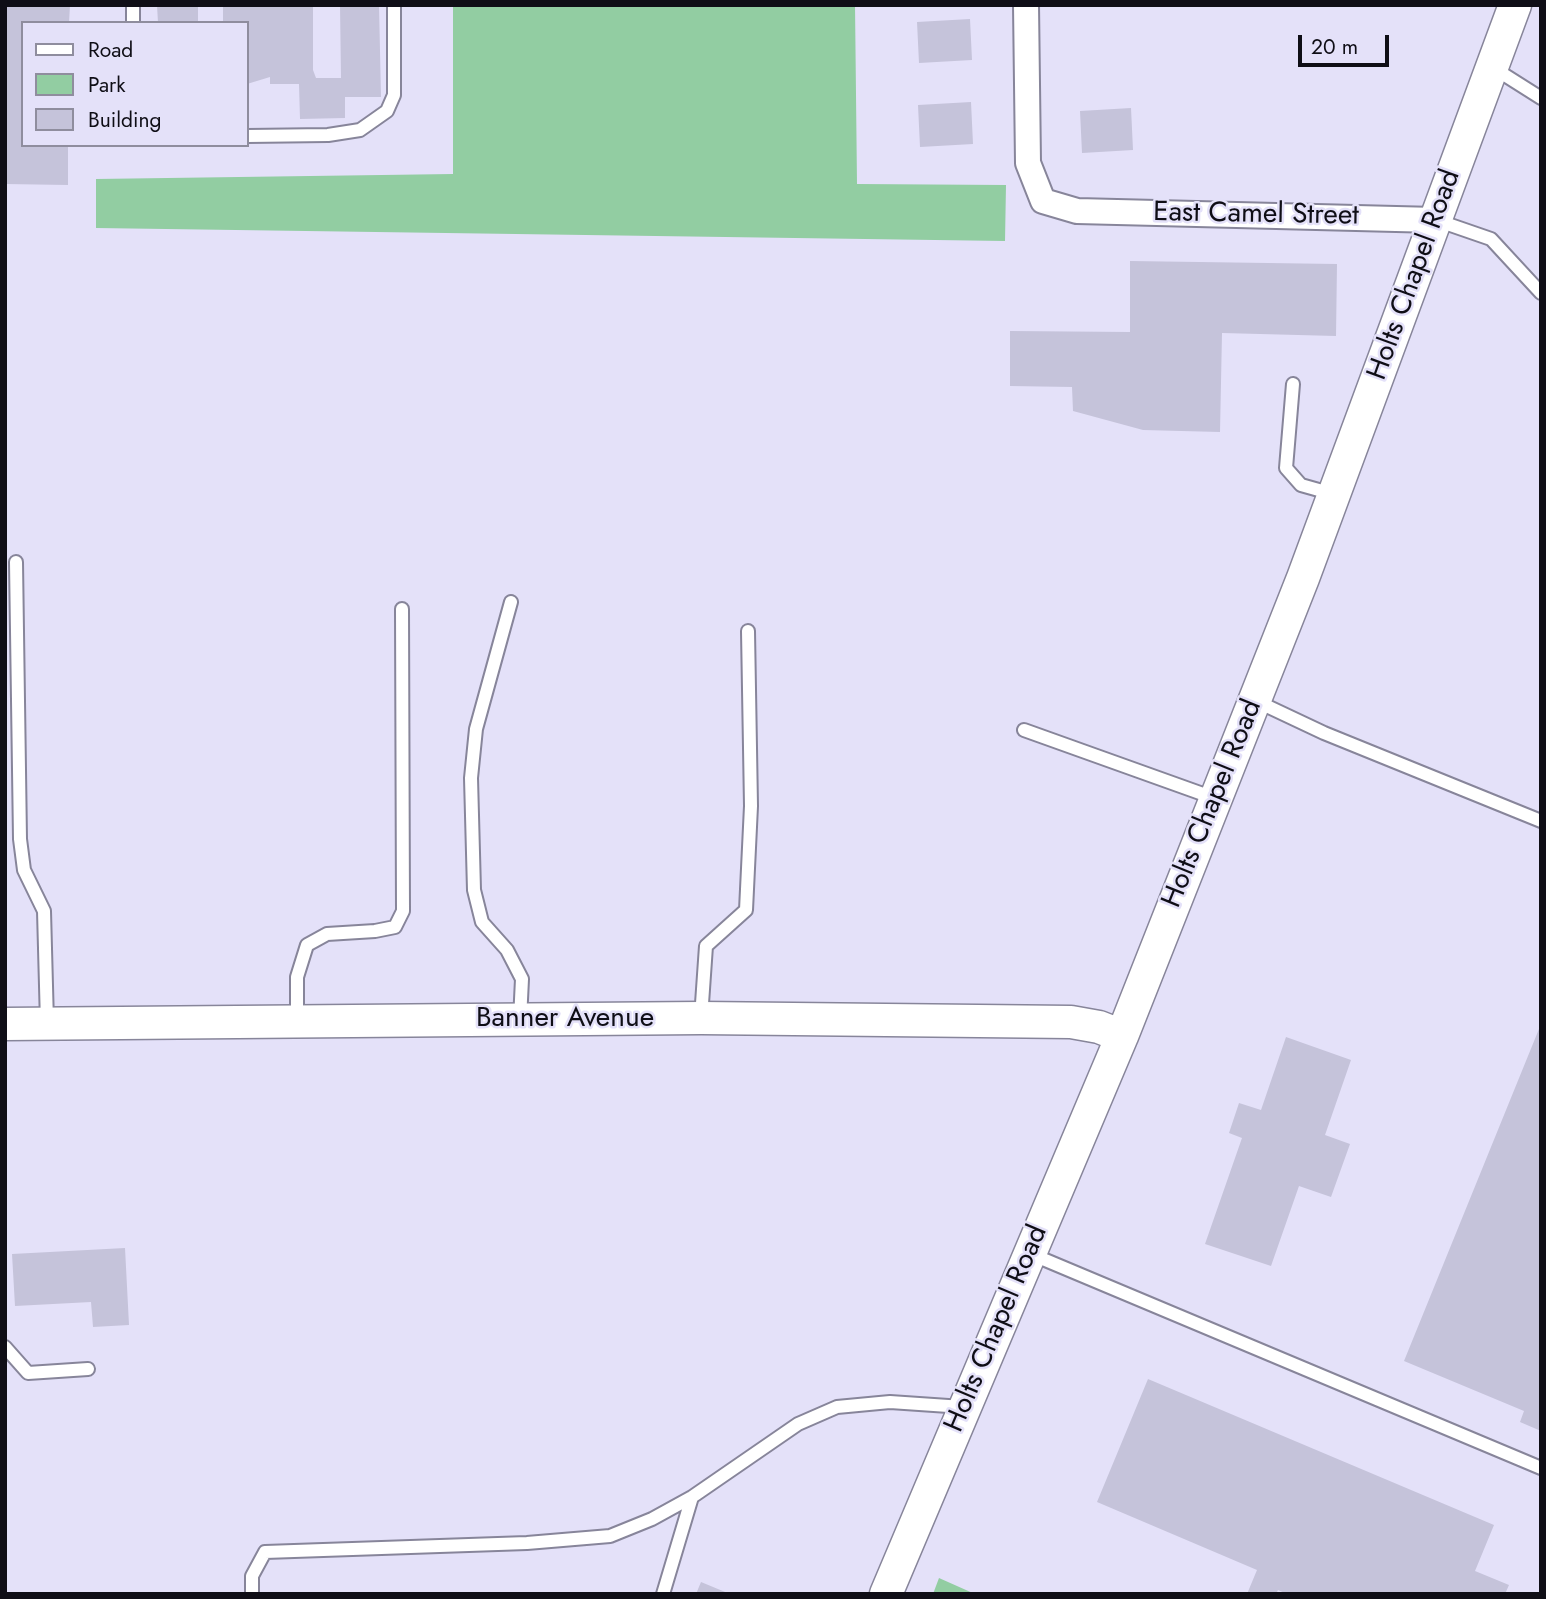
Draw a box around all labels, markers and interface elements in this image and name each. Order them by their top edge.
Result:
legend [21,21,248,147]
scale bar [1301,21,1392,65]
text: 20 m [1311,32,1358,62]
text: Road [88,35,133,65]
text: Park [88,70,125,100]
text: Building [88,105,161,135]
street label: Holts Chapel Road [1361,165,1469,385]
street label: East Camel Street [1153,196,1359,234]
street label: Holts Chapel Road [1156,695,1270,913]
street label: Banner Avenue [476,1002,654,1036]
street label: Holts Chapel Road [938,1221,1056,1437]

